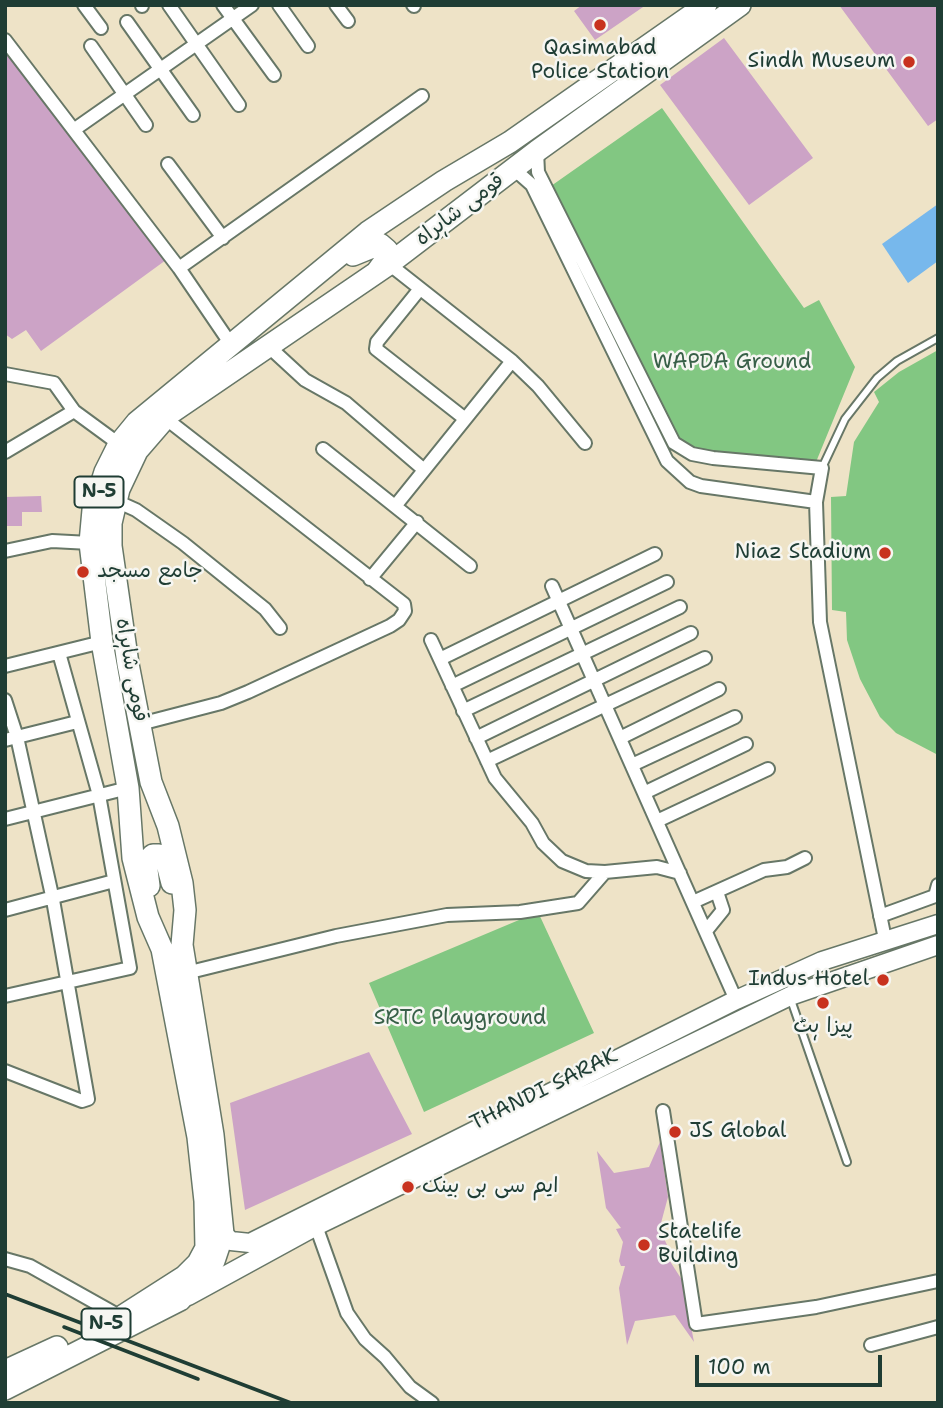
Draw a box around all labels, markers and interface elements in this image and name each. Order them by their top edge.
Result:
marker: Qasimabad Police Station [592,17,608,33]
place label: Qasimabad Police Station [531,36,669,86]
place label: Sindh Museum [748,49,895,75]
marker: Sindh Museum [901,54,917,70]
street label: قومی شاہراہ [411,168,509,252]
park label: WAPDA Ground [653,350,811,376]
road number: N-5 [74,477,124,508]
place label: Niaz Stadium [734,540,871,566]
marker: Niaz Stadium [877,545,893,561]
place label: جامع مسجد [97,559,203,585]
marker: جامع مسجد [75,564,91,580]
street label: قومی شاہراہ [109,616,153,724]
place label: Indus Hotel [748,967,869,993]
marker: Indus Hotel [875,972,891,988]
marker: پیزا ہٹ [815,995,831,1011]
park label: SRTC Playground [374,1006,546,1032]
place label: پیزا ہٹ [793,1014,853,1040]
street label: THANDI SARAK [466,1043,622,1137]
place label: JS Global [689,1119,786,1145]
marker: JS Global [667,1124,683,1140]
place label: ایم سی بی بینک [422,1174,558,1200]
marker: ایم سی بی بینک [400,1179,416,1195]
place label: Statelife Building [658,1220,742,1270]
marker: Statelife Building [636,1237,652,1253]
road number: N-5 [82,1308,130,1340]
scale bar [698,1342,885,1386]
text: 100 m [708,1353,771,1381]

